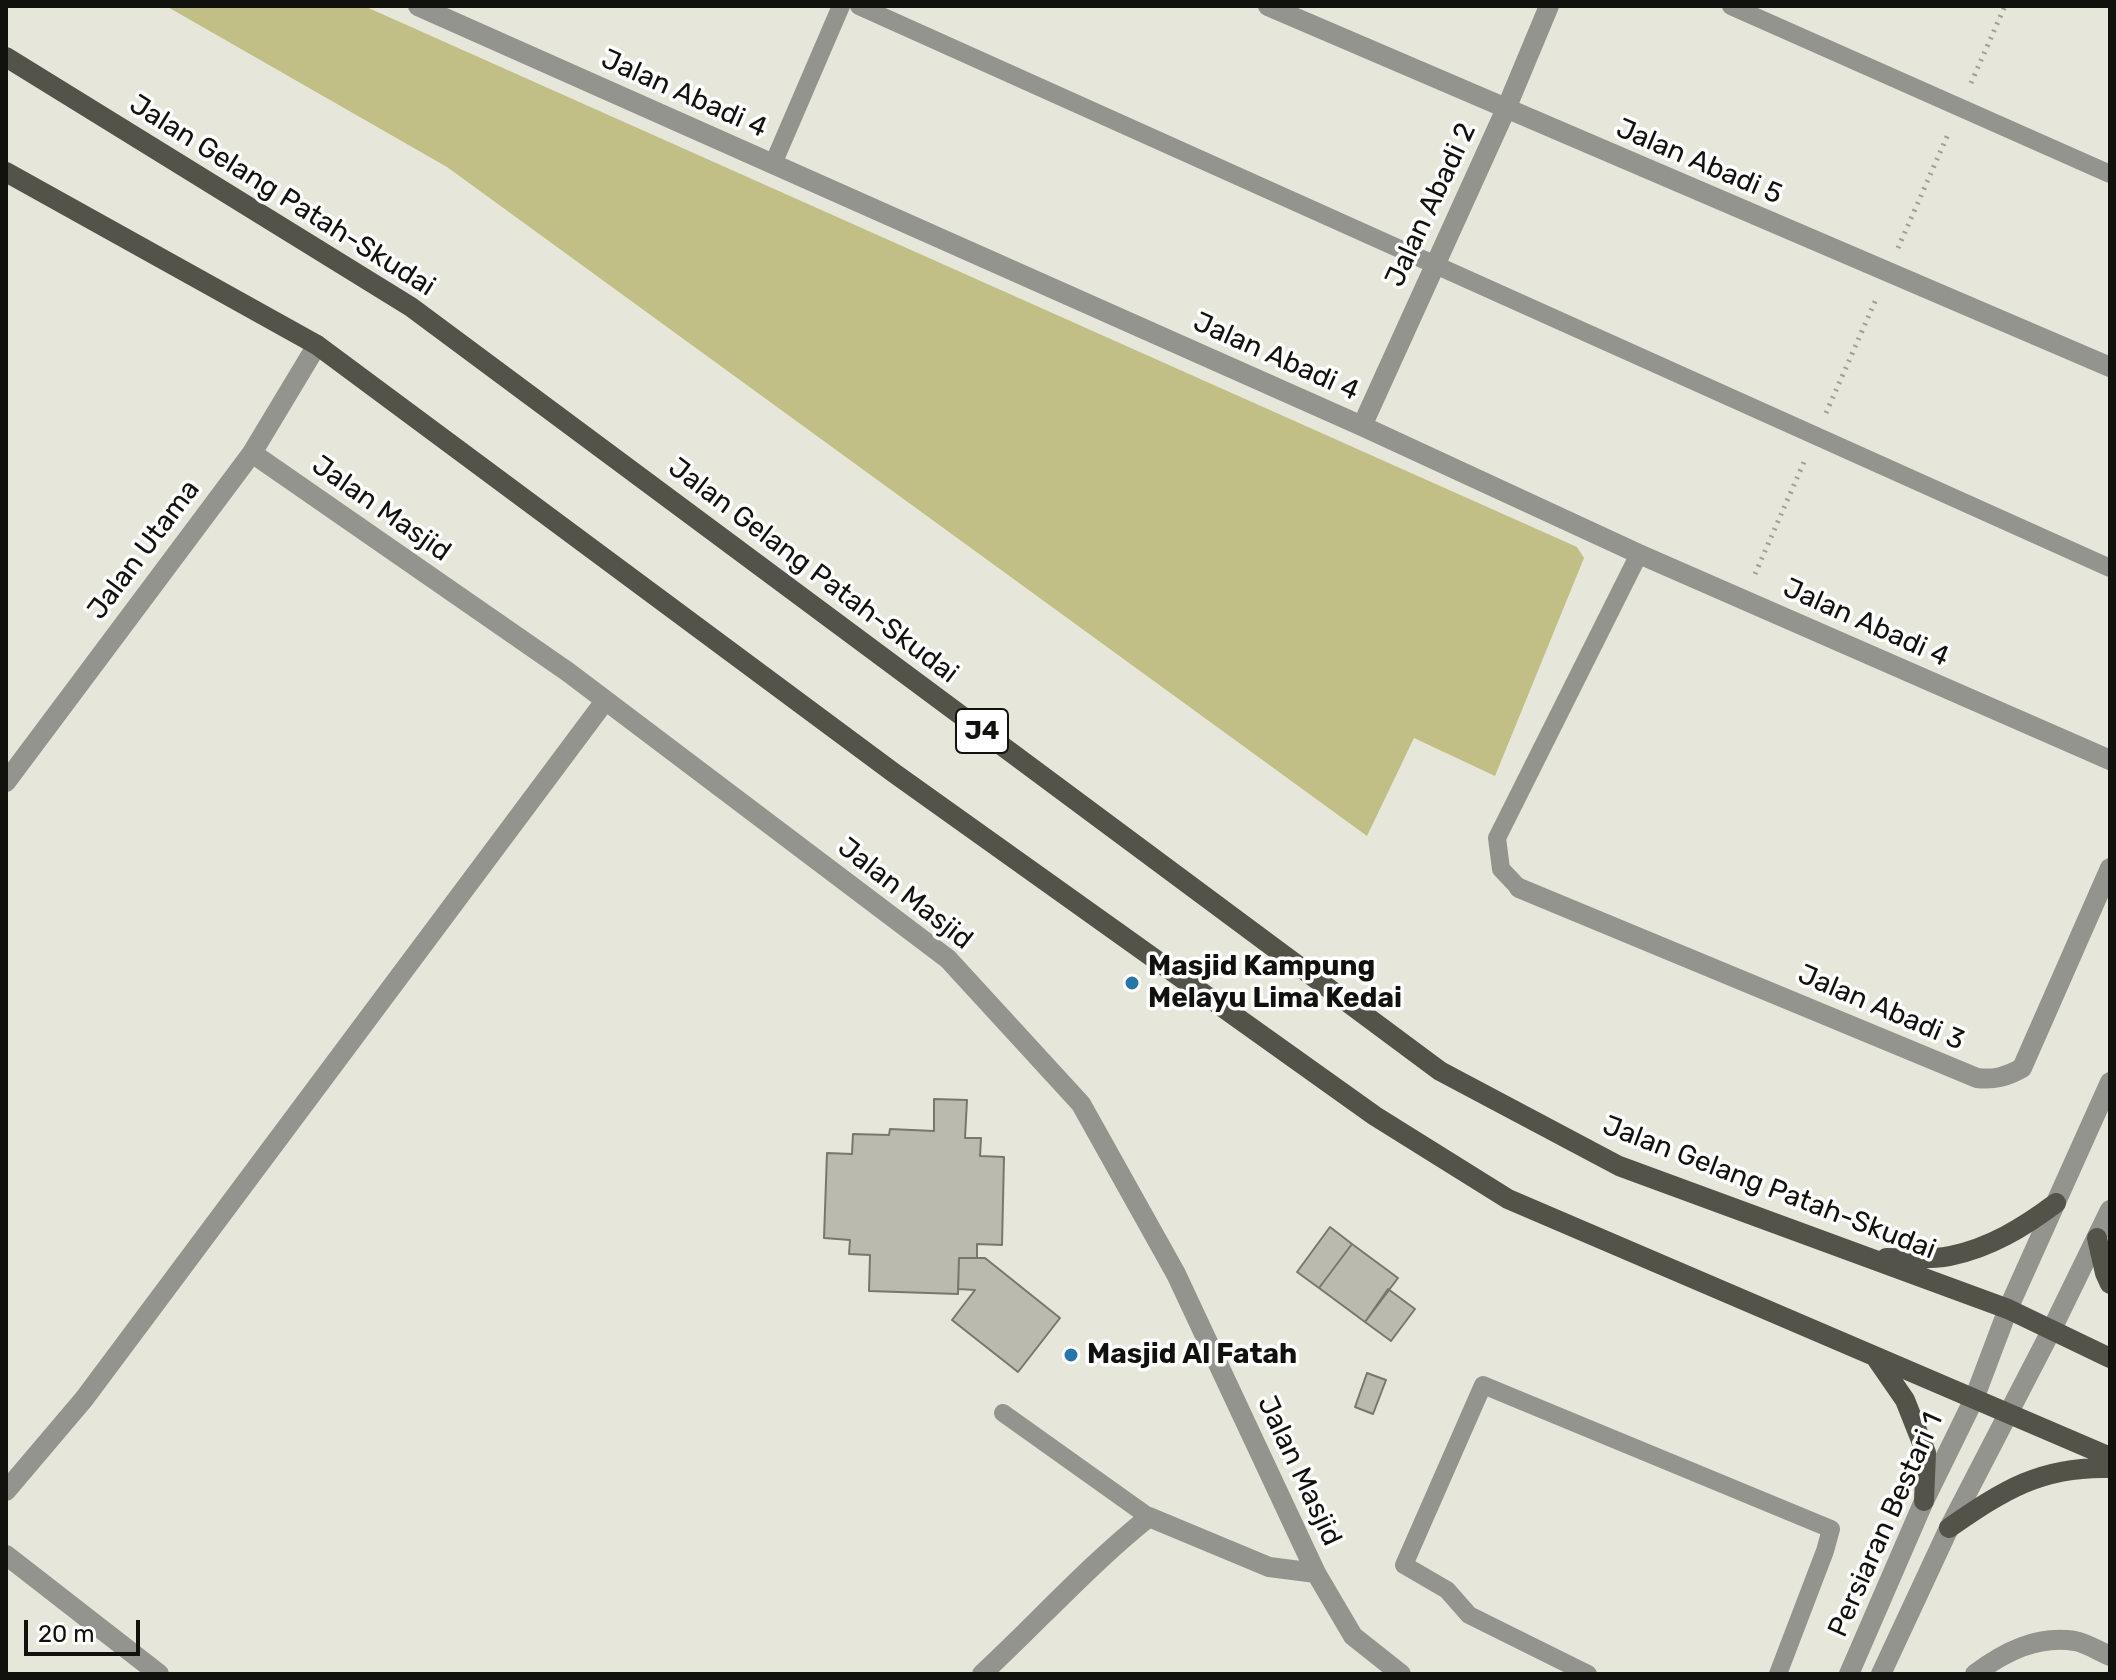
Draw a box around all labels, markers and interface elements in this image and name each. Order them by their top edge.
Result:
street label: Jalan Abadi 4 [596,43,772,145]
street label: Jalan Gelang Patah-Skudai [123,88,441,304]
street label: Jalan Abadi 5 [1611,112,1787,212]
street label: Jalan Abadi 2 [1378,118,1484,292]
street label: Jalan Abadi 4 [1188,306,1364,408]
street label: Jalan Masjid [305,449,457,569]
street label: Jalan Gelang Patah-Skudai [662,451,964,691]
street label: Jalan Utama [81,474,207,626]
street label: Jalan Abadi 4 [1778,572,1954,674]
road number: J4 [956,709,1008,753]
street label: Jalan Masjid [831,831,979,957]
place label: Masjid Kampung Melayu Lima Kedai [1148,950,1402,1016]
street label: Jalan Abadi 3 [1793,958,1969,1058]
marker: Masjid Kampung Melayu Lima Kedai [1123,974,1141,992]
street label: Jalan Gelang Patah-Skudai [1598,1109,1940,1267]
place label: Masjid Al Fatah [1087,1338,1297,1372]
marker: Masjid Al Fatah [1062,1346,1080,1364]
street label: Jalan Masjid [1250,1391,1348,1551]
street label: Persiaran Bestari 1 [1822,1408,1950,1642]
scale bar [28,1604,144,1654]
text: 20 m [38,1620,95,1648]

